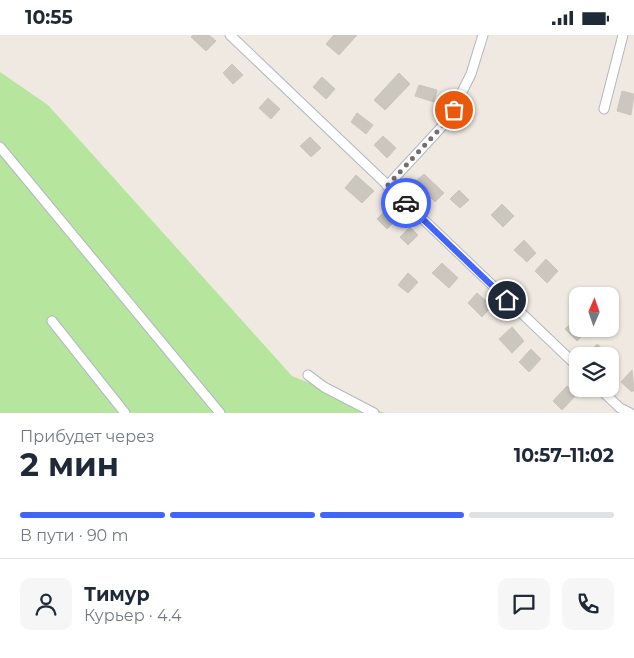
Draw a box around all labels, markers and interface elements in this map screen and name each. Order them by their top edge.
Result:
text: 10:55 [25,6,73,29]
pin [433,89,475,131]
icon: bag [440,96,468,124]
courier [381,178,431,228]
icon: car [392,189,420,217]
pin [486,279,528,321]
icon: home [493,286,521,314]
north arrow [569,287,619,337]
map controls [569,287,619,397]
button: layers [569,347,619,397]
text: Прибудет через [20,427,155,446]
text: 10:57–11:02 [514,444,614,467]
text: 2 мин [20,445,119,484]
text: В пути · 90 m [20,526,128,545]
button: person [20,578,72,630]
button: chat [498,578,550,630]
button: phone [562,578,614,630]
text: Тимур [84,583,150,606]
text: Курьер · 4.4 [84,606,182,625]

